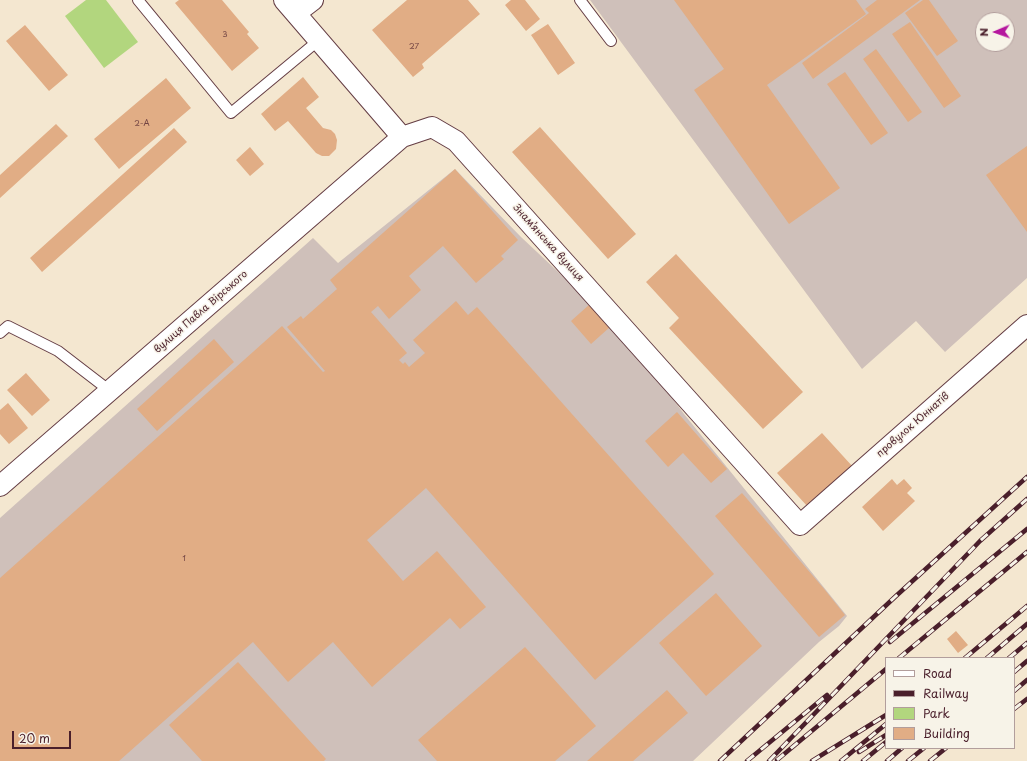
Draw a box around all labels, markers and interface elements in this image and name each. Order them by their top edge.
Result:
north arrow [975,12,1015,52]
text: N [975,28,992,37]
house number: 3 [222,30,228,40]
house number: 27 [409,42,419,52]
house number: 2-А [134,119,150,129]
street label: Знамʼянська вулиця [510,202,586,284]
street label: вулиця Павла Вірського [152,268,250,356]
street label: провулок Юннатів [874,390,952,460]
house number: 1 [182,554,186,564]
legend [885,657,1015,749]
text: Road [923,664,952,682]
text: Railway [923,684,969,702]
text: Park [923,704,950,722]
scale bar [14,723,73,749]
text: Building [923,724,970,742]
text: 20 m [19,729,50,747]

